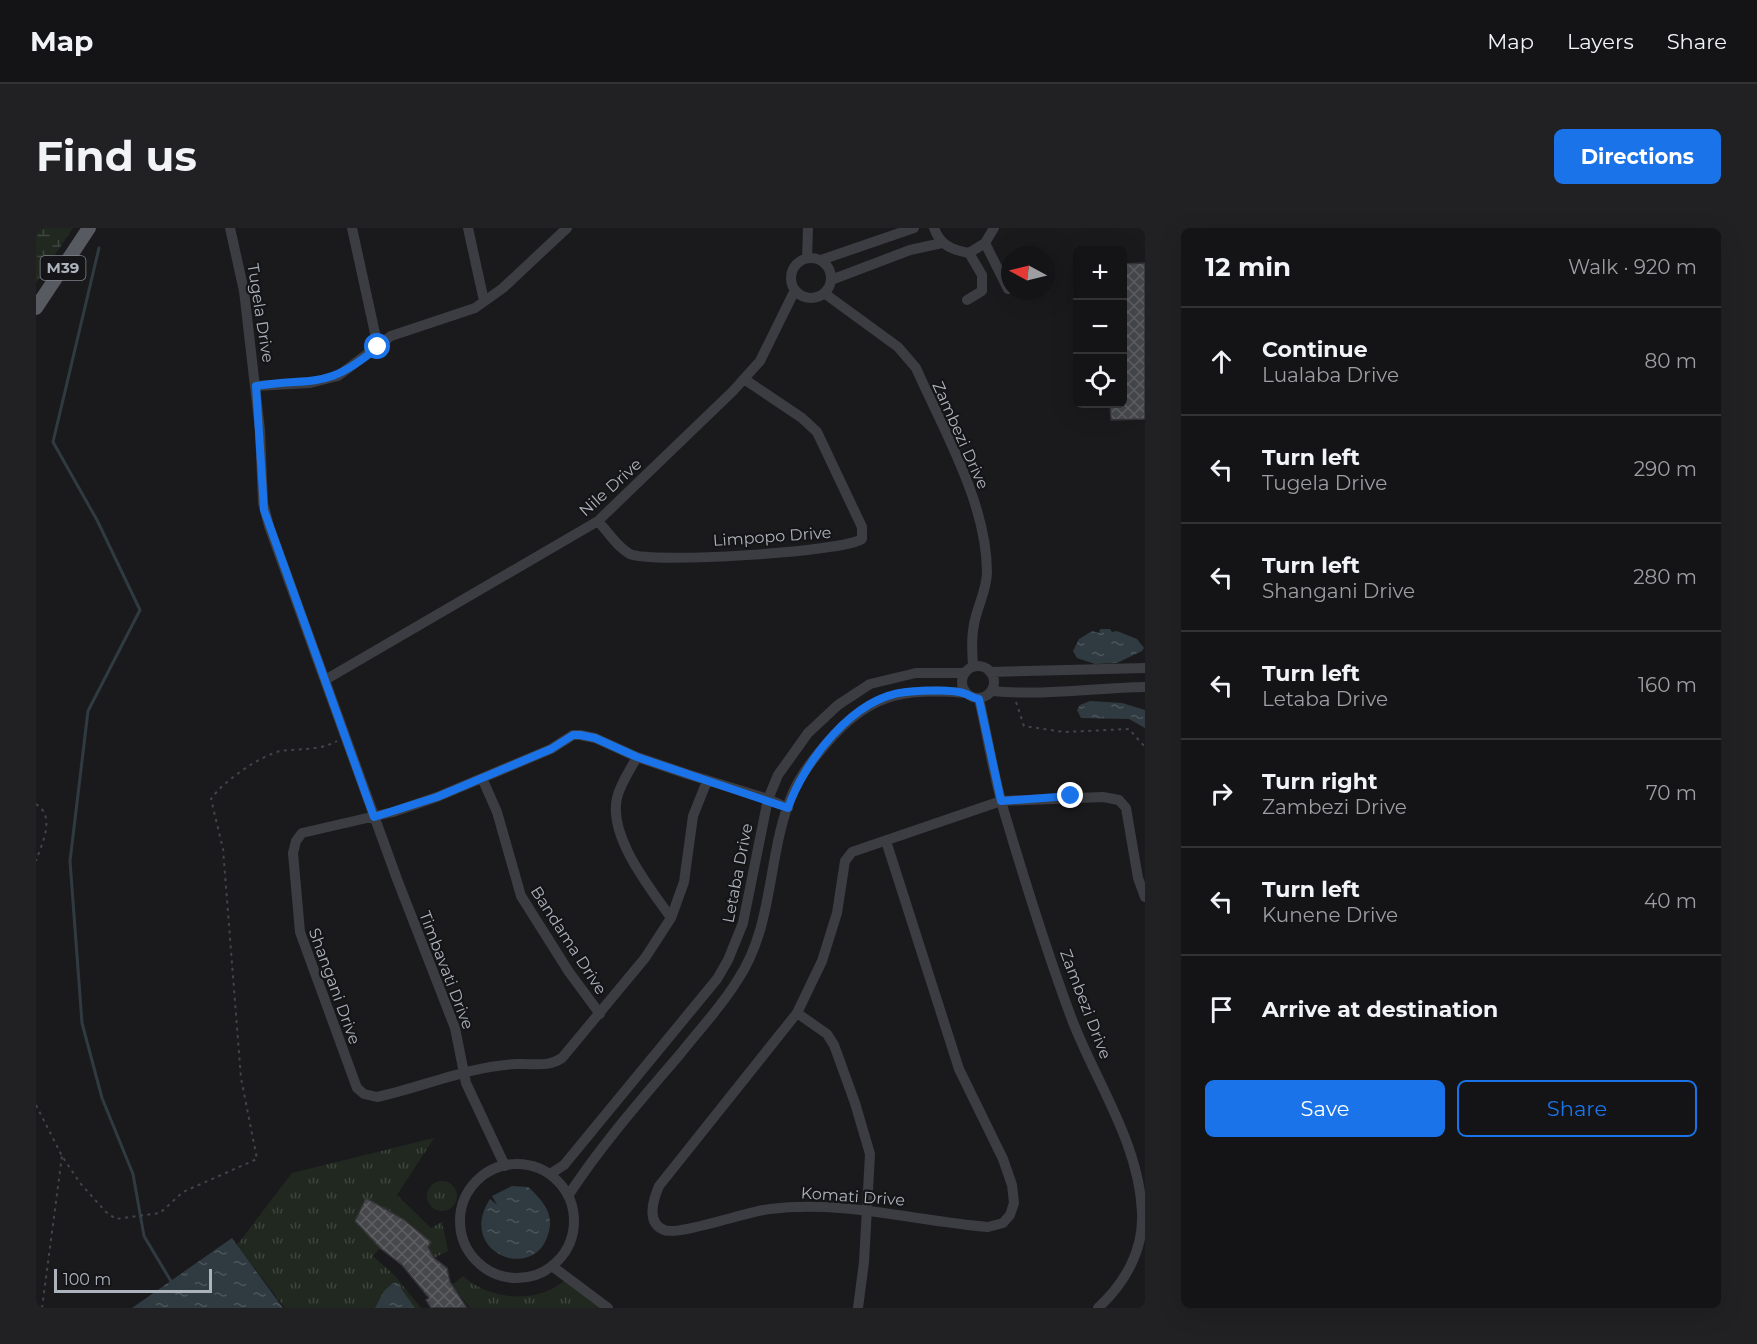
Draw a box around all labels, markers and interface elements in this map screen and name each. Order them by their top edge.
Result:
text: Map [30,24,93,58]
text: Map [1487,29,1534,54]
text: Layers [1567,29,1634,54]
text: Share [1667,29,1727,54]
button: Directions [1554,129,1721,184]
text: Find us [36,130,197,182]
north arrow [1001,246,1055,300]
map controls [1073,246,1127,408]
button: + [1073,246,1127,300]
text: 12 min [1205,251,1291,283]
text: Walk · 920 m [1568,255,1697,279]
road number: M39 [40,256,86,280]
street label: Tugela Drive [243,262,278,364]
button: − [1073,300,1127,354]
route start [364,333,390,359]
text: Continue [1262,336,1368,363]
icon: ahead [1205,345,1238,378]
text: 80 m [1645,349,1697,373]
button: locate [1073,354,1127,408]
text: Lualaba Drive [1262,363,1399,387]
street label: Zambezi Drive [928,378,993,492]
text: Turn left [1262,444,1360,471]
icon: left [1205,453,1238,486]
street label: Nile Drive [575,454,645,520]
text: 290 m [1634,457,1697,481]
text: Tugela Drive [1262,471,1387,495]
street label: Limpopo Drive [712,523,832,550]
text: Turn left [1262,552,1360,579]
icon: left [1205,561,1238,594]
text: 280 m [1633,565,1697,589]
text: Shangani Drive [1262,579,1415,603]
text: Turn left [1262,660,1360,687]
icon: left [1205,669,1238,702]
text: 160 m [1638,673,1697,697]
text: Letaba Drive [1262,687,1388,711]
text: Turn right [1262,768,1377,795]
icon: right [1205,777,1238,810]
text: 70 m [1646,781,1697,805]
route end [1057,782,1083,808]
text: Zambezi Drive [1262,795,1407,819]
street label: Letaba Drive [719,822,756,924]
text: Turn left [1262,876,1360,903]
street label: Bandama Drive [527,883,611,998]
icon: left [1205,885,1238,918]
text: 40 m [1644,889,1697,913]
text: Kunene Drive [1262,903,1398,927]
street label: Timbavati Drive [415,908,478,1032]
street label: Shangani Drive [305,925,364,1047]
street label: Zambezi Drive [1056,947,1115,1062]
icon: arrive [1205,993,1238,1026]
text: Arrive at destination [1262,996,1498,1023]
button: Save [1205,1080,1445,1137]
button: Share [1457,1080,1697,1137]
street label: Komati Drive [800,1183,906,1210]
scale bar [54,1266,212,1294]
text: 100 m [63,1270,111,1289]

